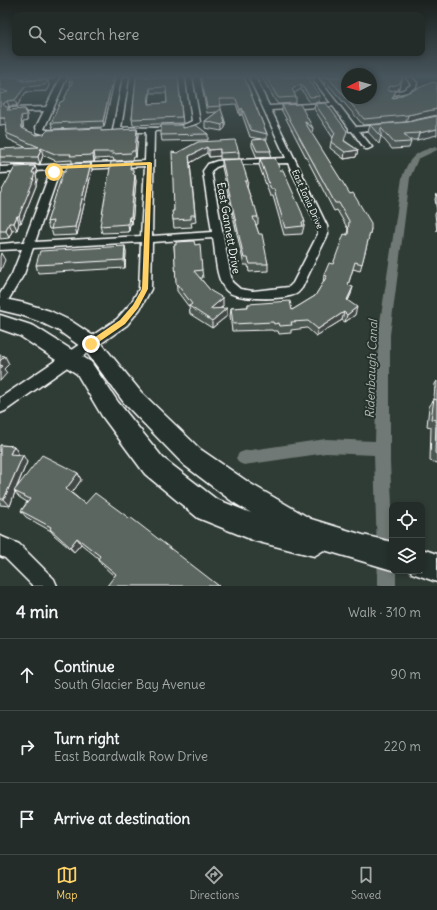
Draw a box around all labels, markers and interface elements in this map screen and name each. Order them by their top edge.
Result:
search box [12,12,425,56]
icon: search [26,23,48,45]
text: Search here [58,25,139,44]
north arrow [341,68,377,104]
route start [45,163,63,181]
street label: East Ionia Drive [290,167,326,231]
street label: East Gannett Drive [214,181,244,275]
water label: Ridenbaugh Canal [362,317,380,419]
route end [82,335,100,353]
map controls [389,502,425,574]
button: locate [389,502,425,538]
button: layers [389,538,425,574]
text: 4 min [16,601,58,623]
text: Walk · 310 m [348,604,421,621]
text: Continue [54,657,115,676]
icon: ahead [16,664,38,686]
text: 90 m [390,666,421,683]
text: South Glacier Bay Avenue [54,676,206,693]
text: Turn right [54,729,119,748]
icon: right [16,736,38,758]
text: 220 m [384,738,421,755]
text: East Boardwalk Row Drive [54,748,208,765]
icon: arrive [16,808,38,830]
text: Arrive at destination [54,809,190,828]
tab: Map [56,864,78,902]
tab: Directions [190,864,239,902]
tab: Saved [351,864,381,902]

